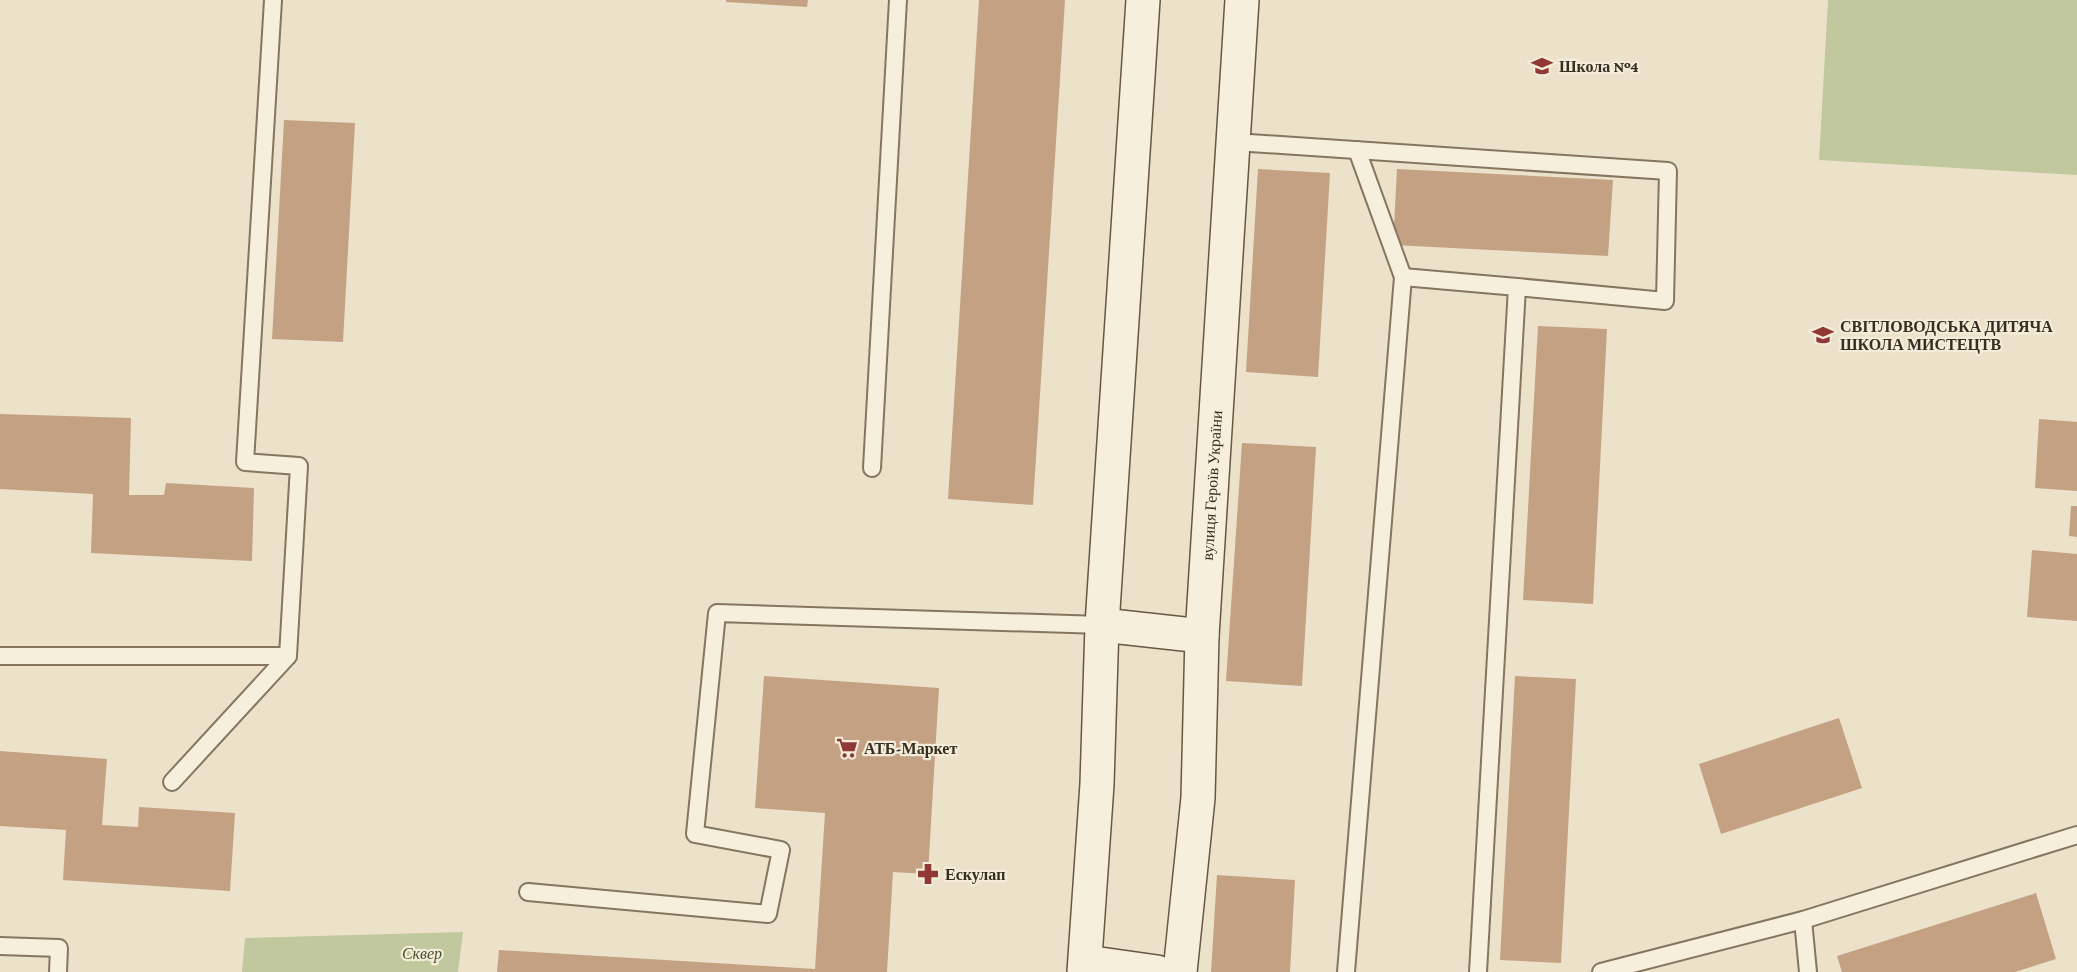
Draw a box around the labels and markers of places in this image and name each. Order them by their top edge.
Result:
school or university icon: Школа №4 [1530,54,1554,78]
place label: Школа №4 [1559,58,1639,75]
place label: СВІТЛОВОДСЬКА ДИТЯЧА ШКОЛА МИСТЕЦТВ [1840,318,2053,354]
school or university icon: СВІТЛОВОДСЬКА ДИТЯЧА ШКОЛА МИСТЕЦТВ [1811,323,1835,347]
supermarket icon: АТБ-Маркет [835,736,859,760]
place label: АТБ-Маркет [864,740,957,758]
pharmacy icon: Ескулап [916,862,940,886]
place label: Ескулап [945,866,1005,884]

